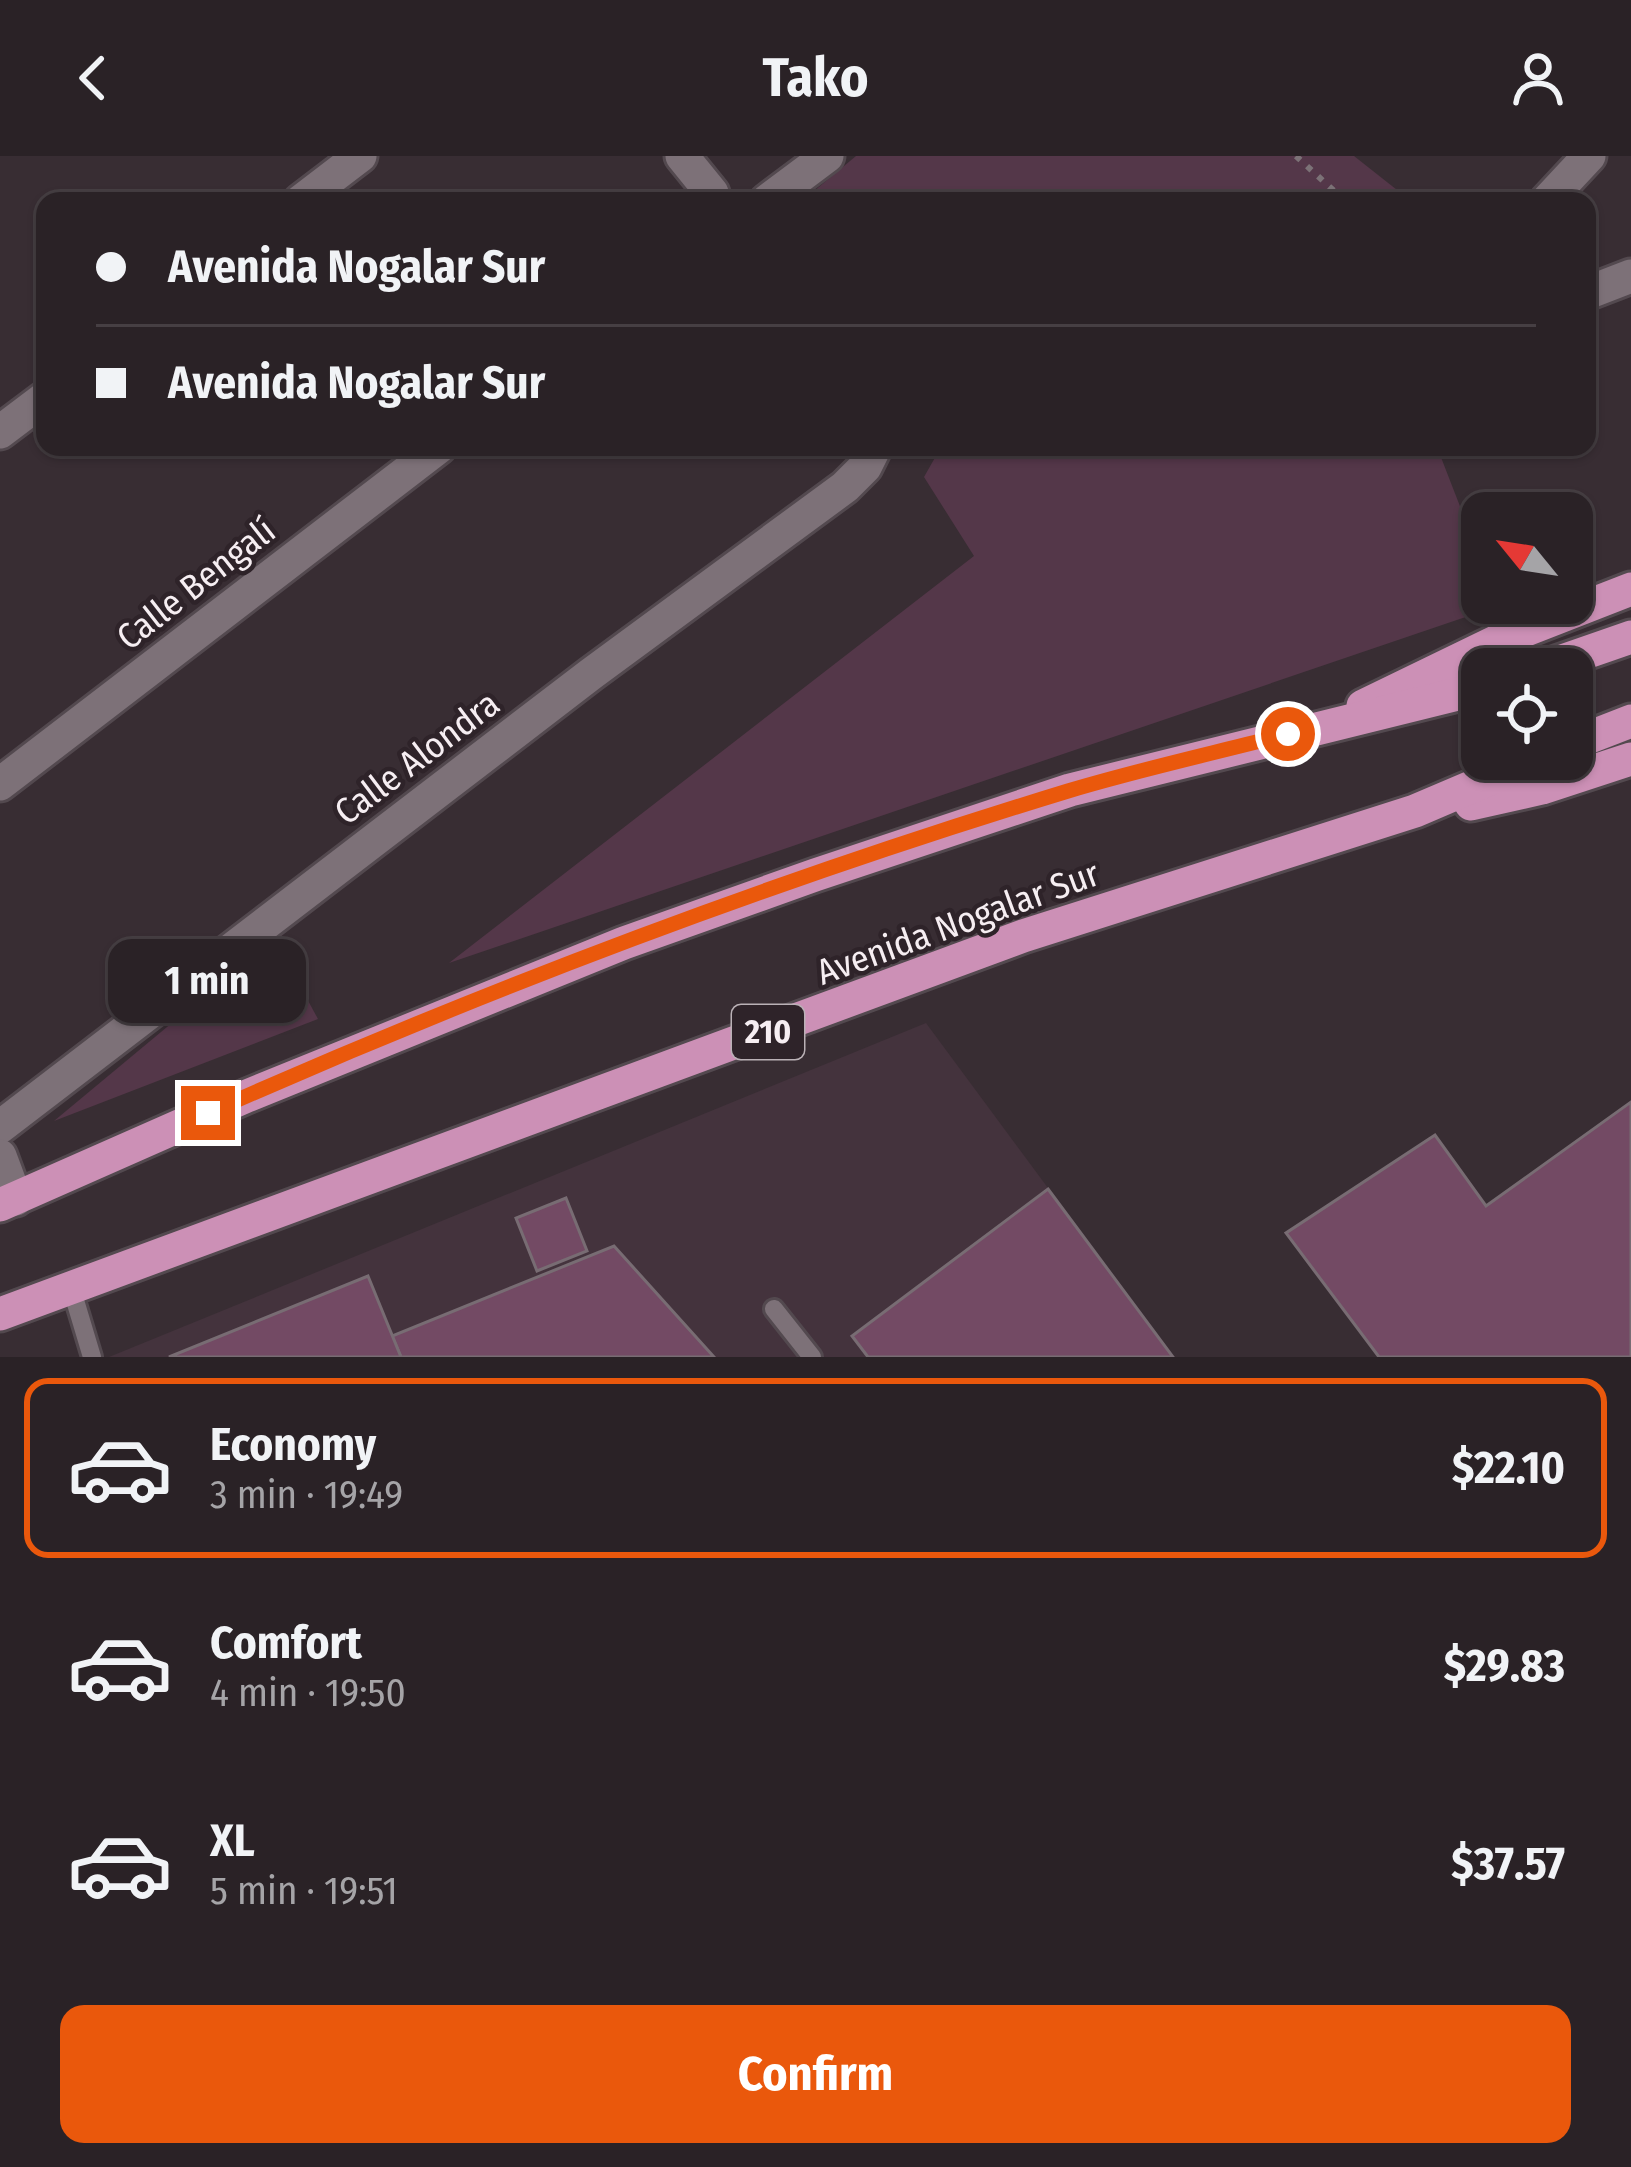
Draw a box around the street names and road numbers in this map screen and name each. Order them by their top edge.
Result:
street label: Calle Bengalí [108,509,284,659]
street label: Calle Alondra [326,682,508,834]
street label: Avenida Nogalar Sur [811,851,1106,995]
road number: 210 [732,1005,804,1059]

